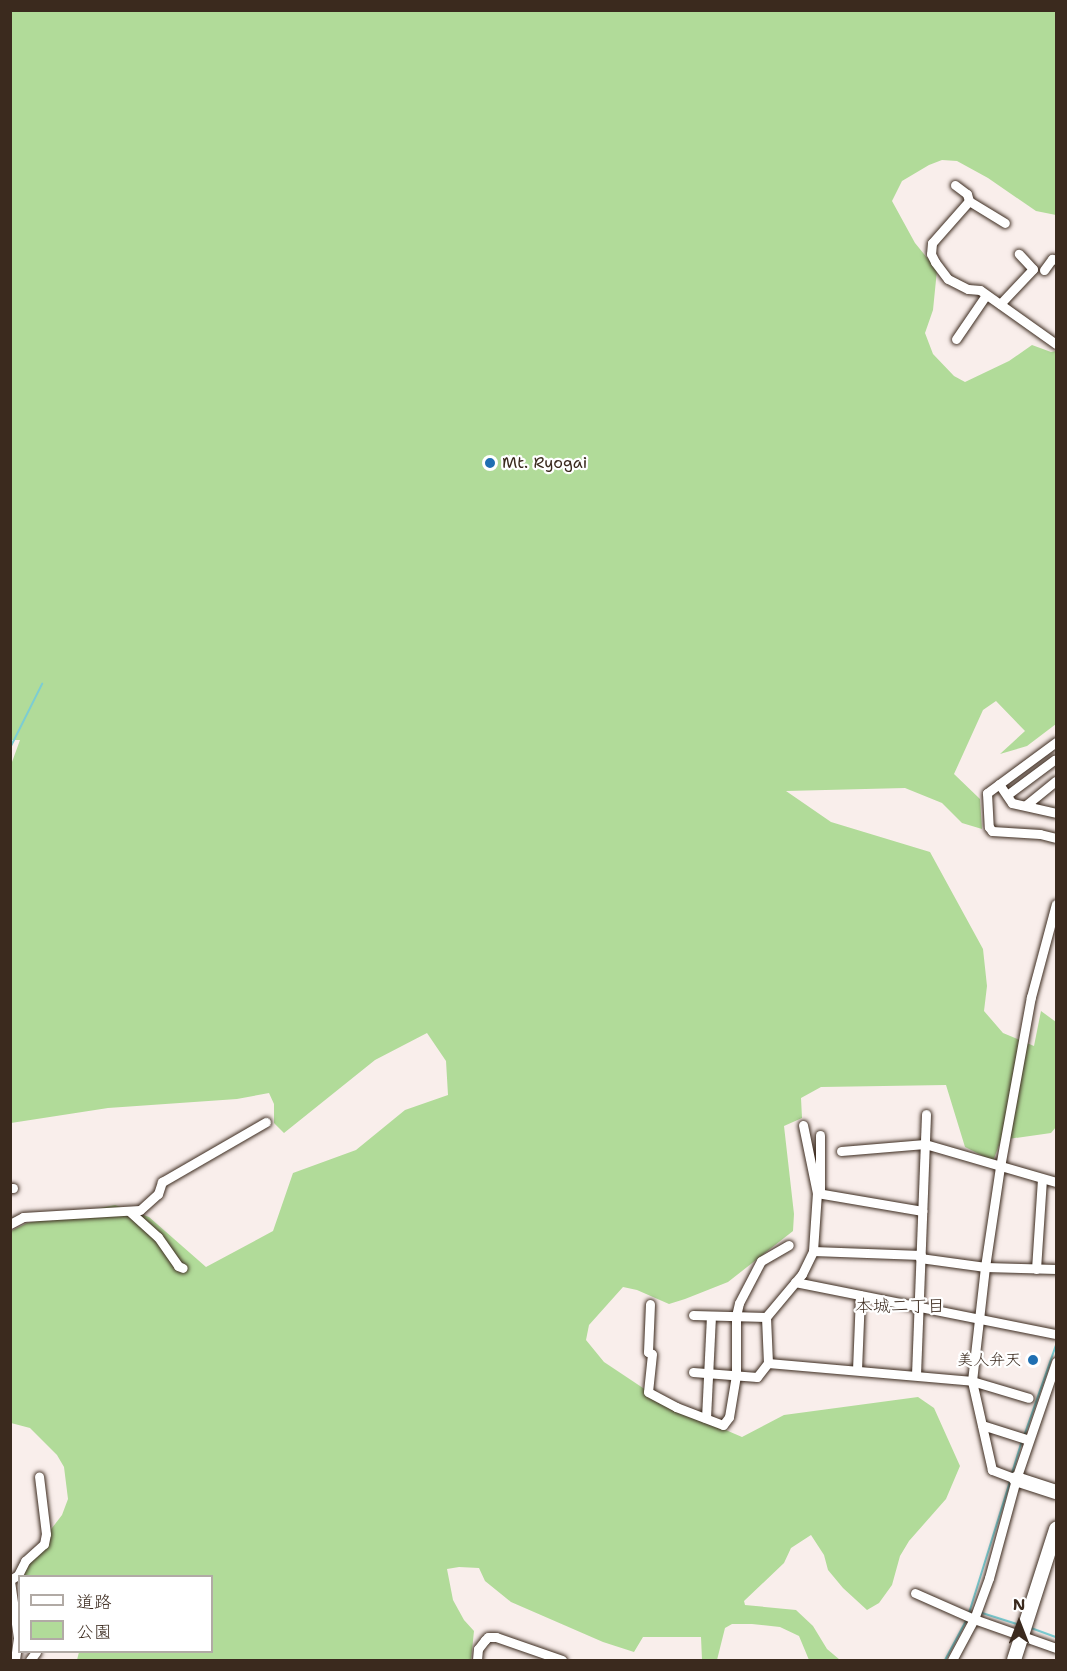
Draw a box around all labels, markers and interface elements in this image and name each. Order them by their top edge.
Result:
place label: Mt. Ryogai [502,453,587,473]
marker: Mt. Ryogai [483,456,497,470]
district label: 本城二丁目 [855,1295,945,1317]
place label: 美人弁天 [957,1350,1021,1370]
marker: 美人弁天 [1026,1353,1040,1367]
legend [18,1575,213,1653]
text: 道路 [76,1590,112,1614]
north arrow [989,1593,1049,1653]
text: N [1013,1594,1025,1615]
text: 公園 [76,1620,112,1644]

